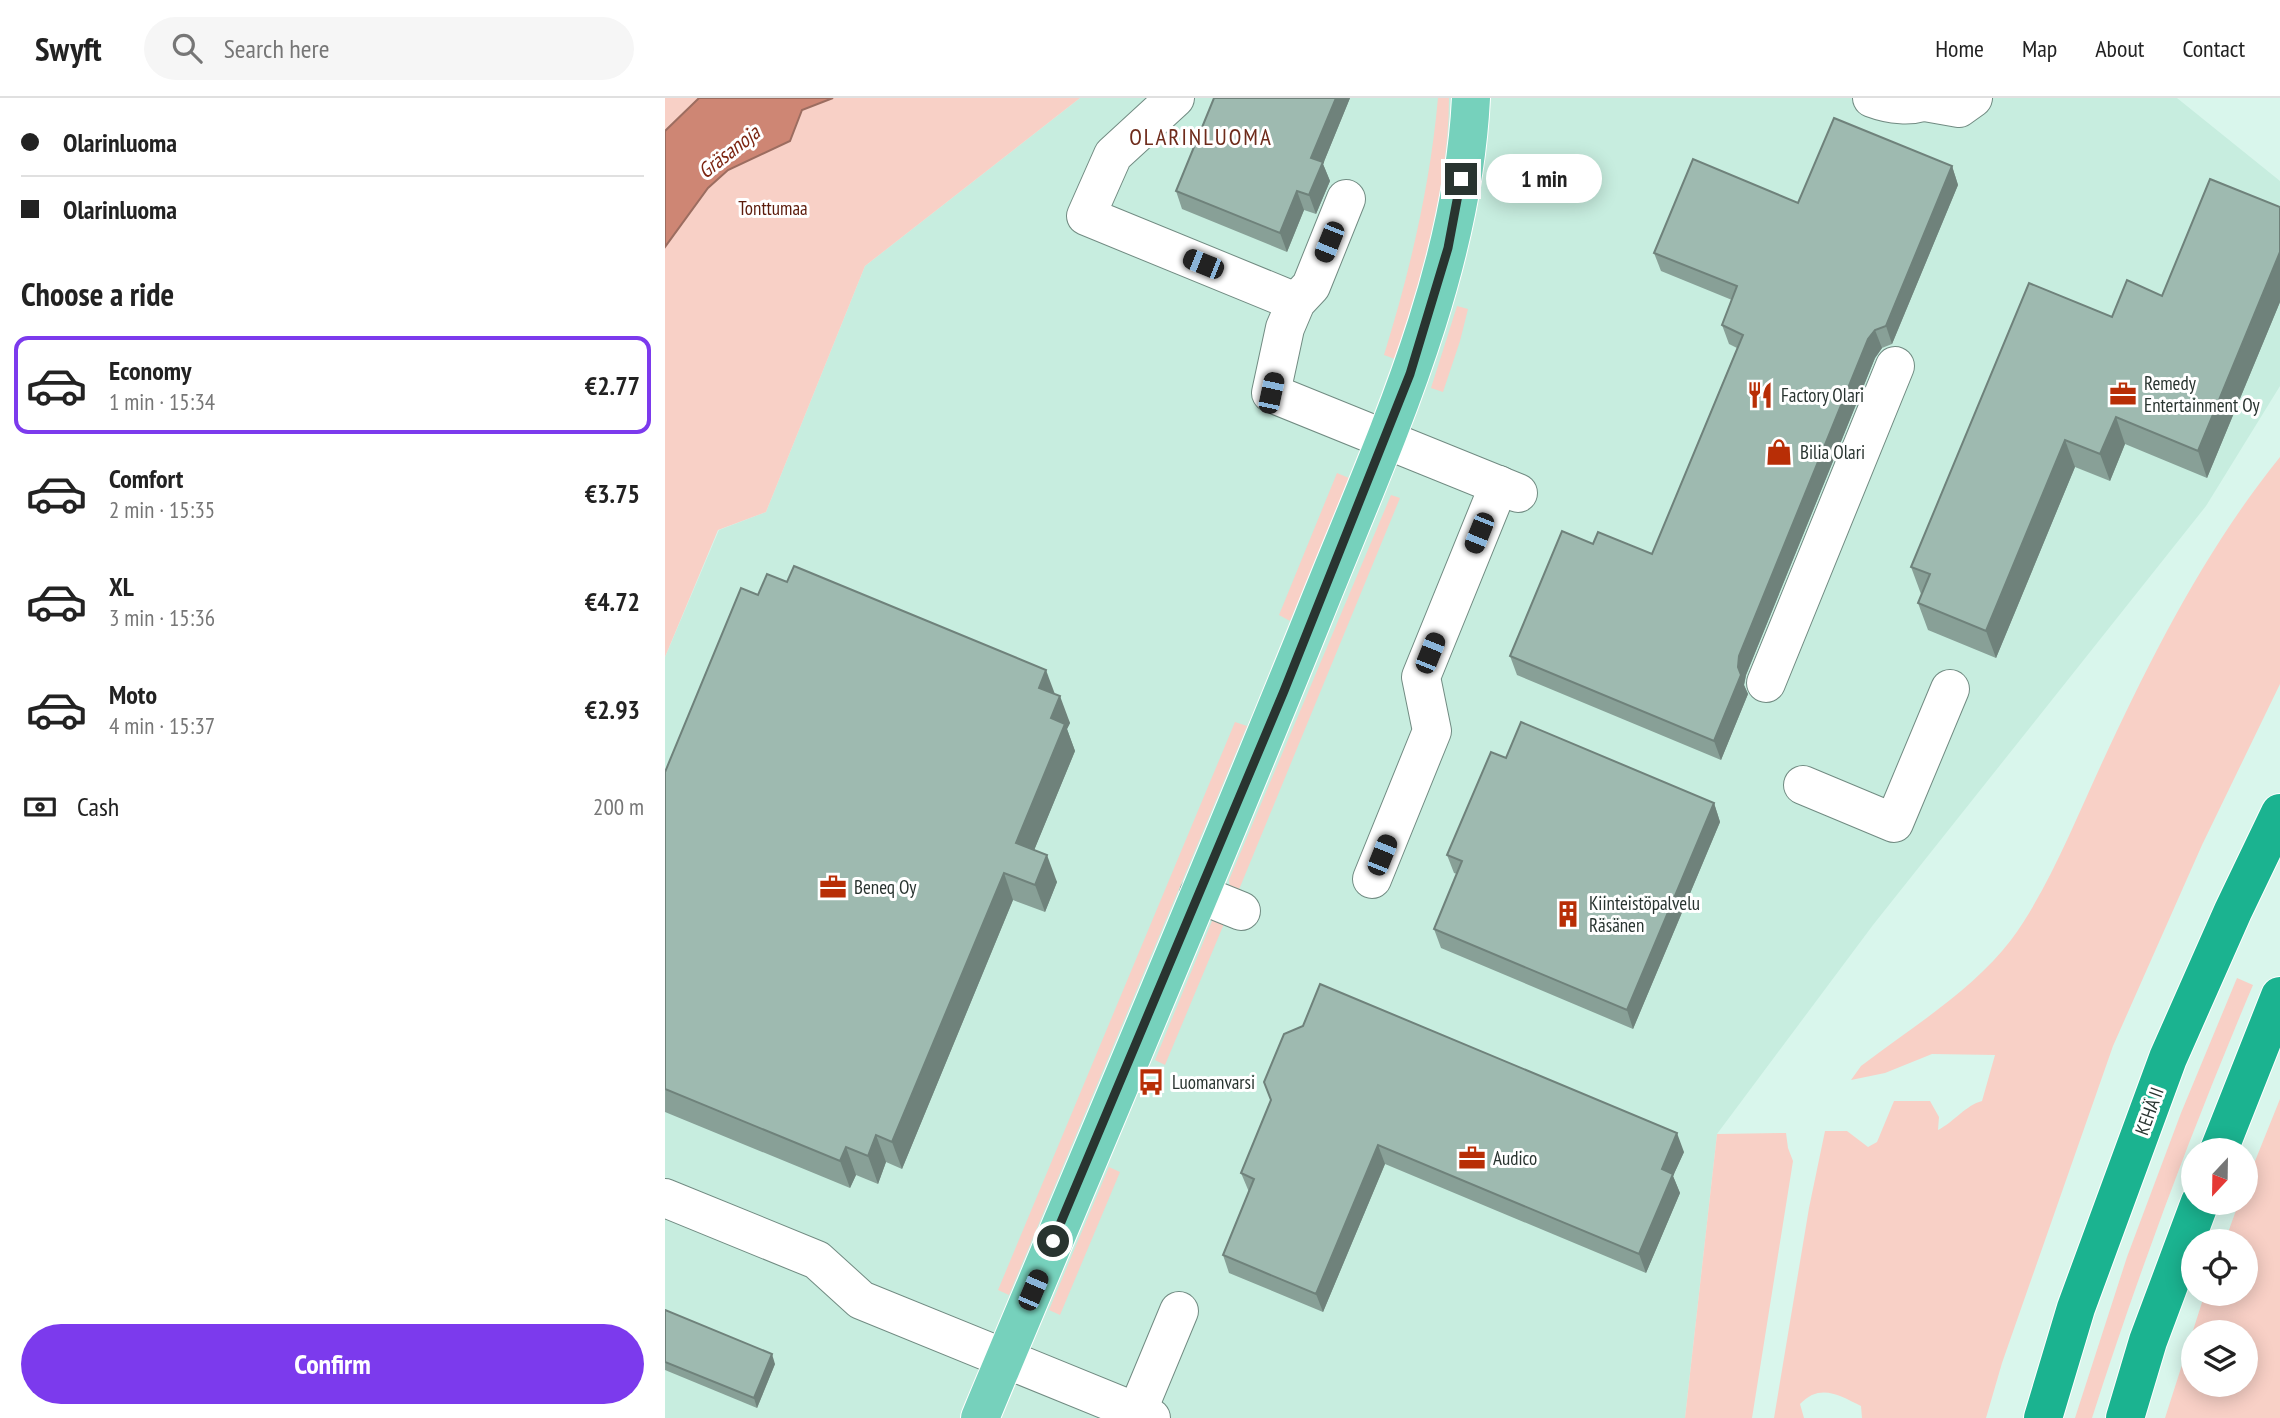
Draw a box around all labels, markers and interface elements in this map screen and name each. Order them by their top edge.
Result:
search box [144,17,634,80]
text: Swyft [35,27,102,70]
icon: search [168,29,206,67]
text: Search here [224,32,329,65]
text: Home [1935,33,1984,64]
text: Map [2022,33,2057,64]
text: About [2095,33,2144,64]
text: Contact [2182,33,2245,64]
water label: Gräsanoja [692,118,766,184]
district label: OLARINLUOMA [1129,122,1273,151]
text: Olarinluoma [63,126,177,159]
callout: 1 min [1485,154,1601,204]
route end [1445,163,1477,195]
text: 1 min [1521,164,1567,193]
text: Olarinluoma [63,193,177,226]
park label: Tonttumaa [738,196,808,220]
car [1312,219,1347,265]
car [1180,246,1227,282]
text: Choose a ride [21,273,174,315]
icon: car [25,354,88,417]
text: Economy [109,354,191,387]
text: €2.77 [585,369,640,402]
car [1257,370,1286,416]
place label: Remedy Entertainment Oy [2144,371,2260,417]
office icon: Remedy Entertainment Oy [2108,379,2138,409]
restaurant icon: Factory Olari [1745,380,1775,410]
place label: Factory Olari [1781,383,1864,407]
text: 1 min · 15:34 [109,387,215,416]
shop icon: Bilia Olari [1764,437,1794,467]
place label: Bilia Olari [1800,440,1865,464]
icon: car [25,462,88,525]
text: Comfort [109,462,183,495]
text: €3.75 [585,477,640,510]
text: 2 min · 15:35 [109,495,215,524]
car [1462,510,1497,556]
icon: car [25,570,88,633]
text: XL [109,570,134,603]
text: €4.72 [585,585,640,618]
text: 3 min · 15:36 [109,603,215,632]
car [1413,630,1448,676]
icon: car [25,678,88,741]
text: Moto [109,678,157,711]
text: €2.93 [585,693,640,726]
text: 4 min · 15:37 [109,711,215,740]
icon: cash [21,788,59,826]
text: Cash [77,790,119,823]
text: 200 m [593,792,644,821]
car [1365,832,1400,878]
office icon: Beneq Oy [818,872,848,902]
place label: Beneq Oy [854,875,917,899]
place label: Kiinteistöpalvelu Räsänen [1589,891,1700,937]
building icon: Kiinteistöpalvelu Räsänen [1553,899,1583,929]
bus stop icon: Luomanvarsi [1136,1067,1166,1097]
place label: Luomanvarsi [1172,1070,1255,1094]
street label: KEHÄ II [2129,1084,2169,1138]
north arrow [2181,1138,2257,1214]
map controls [2181,1138,2258,1397]
office icon: Audico [1457,1143,1487,1173]
place label: Audico [1493,1146,1537,1170]
route start [1037,1225,1069,1257]
button: locate [2181,1229,2258,1306]
car [1016,1267,1051,1313]
button: layers [2181,1320,2258,1397]
button: Confirm [21,1324,644,1404]

